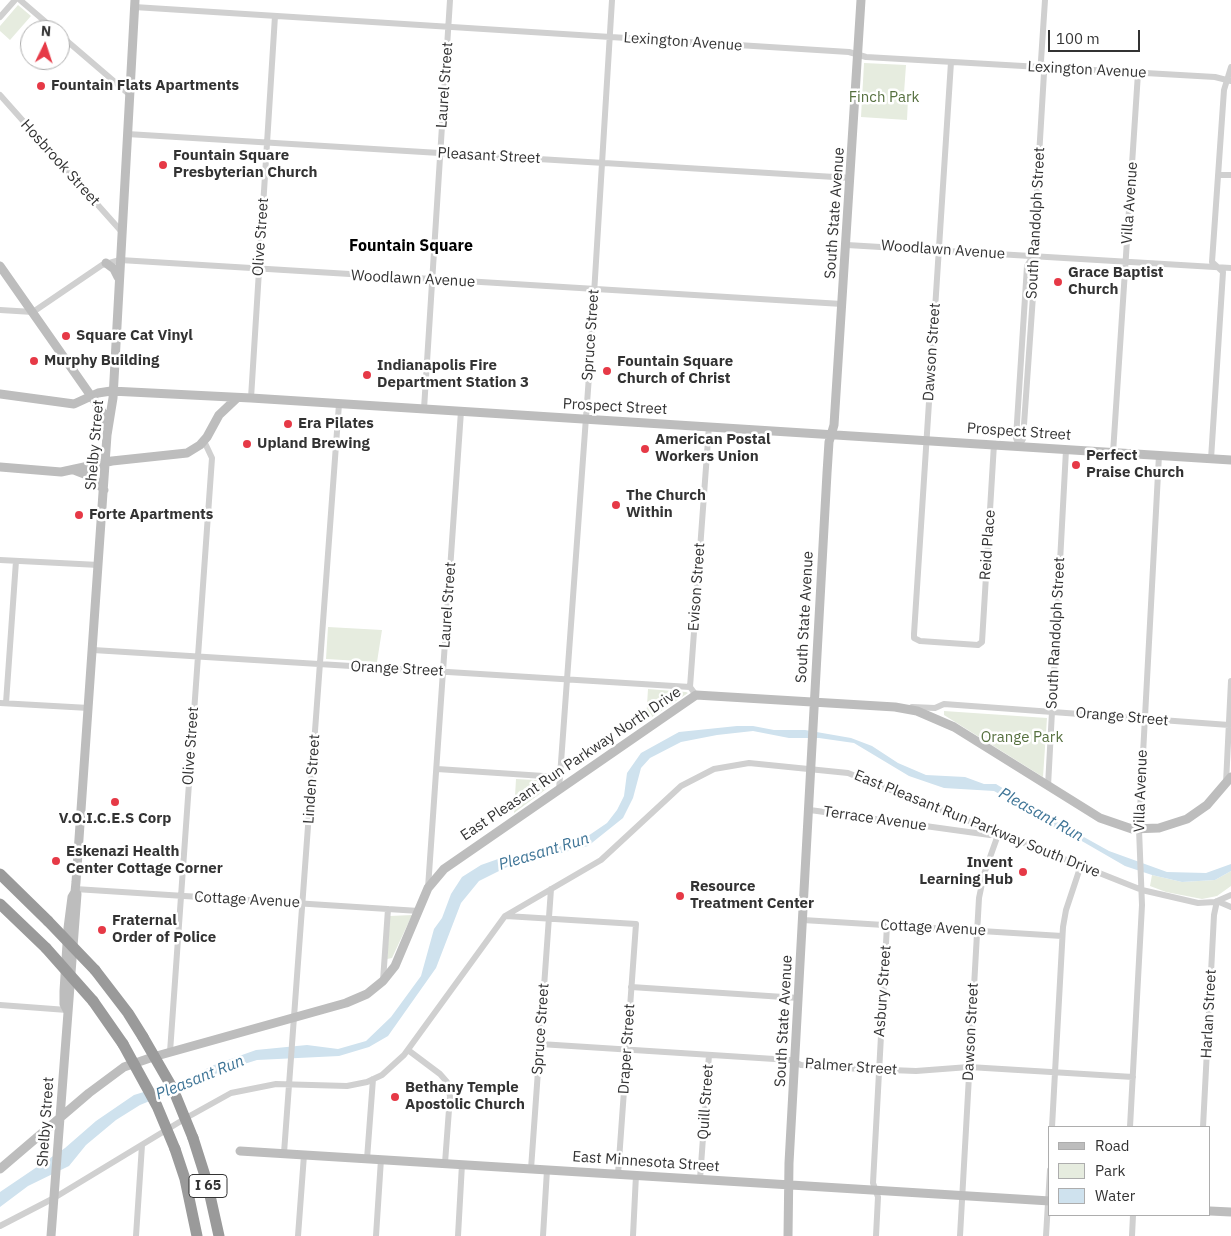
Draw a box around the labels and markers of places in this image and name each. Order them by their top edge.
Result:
place label: Fountain Flats Apartments [51,77,239,95]
marker: Fountain Flats Apartments [35,80,47,92]
place label: Fountain Square Presbyterian Church [173,147,317,182]
marker: Fountain Square Presbyterian Church [157,159,169,171]
place label: Grace Baptist Church [1068,264,1164,299]
marker: Grace Baptist Church [1052,276,1064,288]
place label: Square Cat Vinyl [76,327,193,345]
marker: Square Cat Vinyl [60,330,72,342]
place label: Murphy Building [44,352,159,370]
place label: Fountain Square Church of Christ [617,353,733,388]
marker: Murphy Building [28,355,40,367]
place label: Indianapolis Fire Department Station 3 [377,357,529,392]
marker: Fountain Square Church of Christ [601,365,613,377]
marker: Indianapolis Fire Department Station 3 [361,369,373,381]
place label: Era Pilates [298,415,374,433]
marker: Era Pilates [282,418,294,430]
place label: American Postal Workers Union [655,431,770,466]
place label: Upland Brewing [257,435,370,453]
marker: Upland Brewing [241,438,253,450]
marker: American Postal Workers Union [639,443,651,455]
place label: Perfect Praise Church [1086,447,1184,482]
marker: Perfect Praise Church [1070,459,1082,471]
place label: The Church Within [626,487,706,522]
marker: The Church Within [610,499,622,511]
place label: Forte Apartments [89,506,213,524]
marker: Forte Apartments [73,509,85,521]
marker: V.O.I.C.E.S Corp [109,796,121,808]
place label: V.O.I.C.E.S Corp [59,810,171,828]
place label: Eskenazi Health Center Cottage Corner [66,843,223,878]
place label: Invent Learning Hub [919,854,1013,889]
marker: Eskenazi Health Center Cottage Corner [50,855,62,867]
marker: Invent Learning Hub [1017,866,1029,878]
place label: Resource Treatment Center [690,878,814,913]
marker: Resource Treatment Center [674,890,686,902]
place label: Fraternal Order of Police [112,912,216,947]
marker: Fraternal Order of Police [96,924,108,936]
place label: Bethany Temple Apostolic Church [405,1079,525,1114]
marker: Bethany Temple Apostolic Church [389,1091,401,1103]

